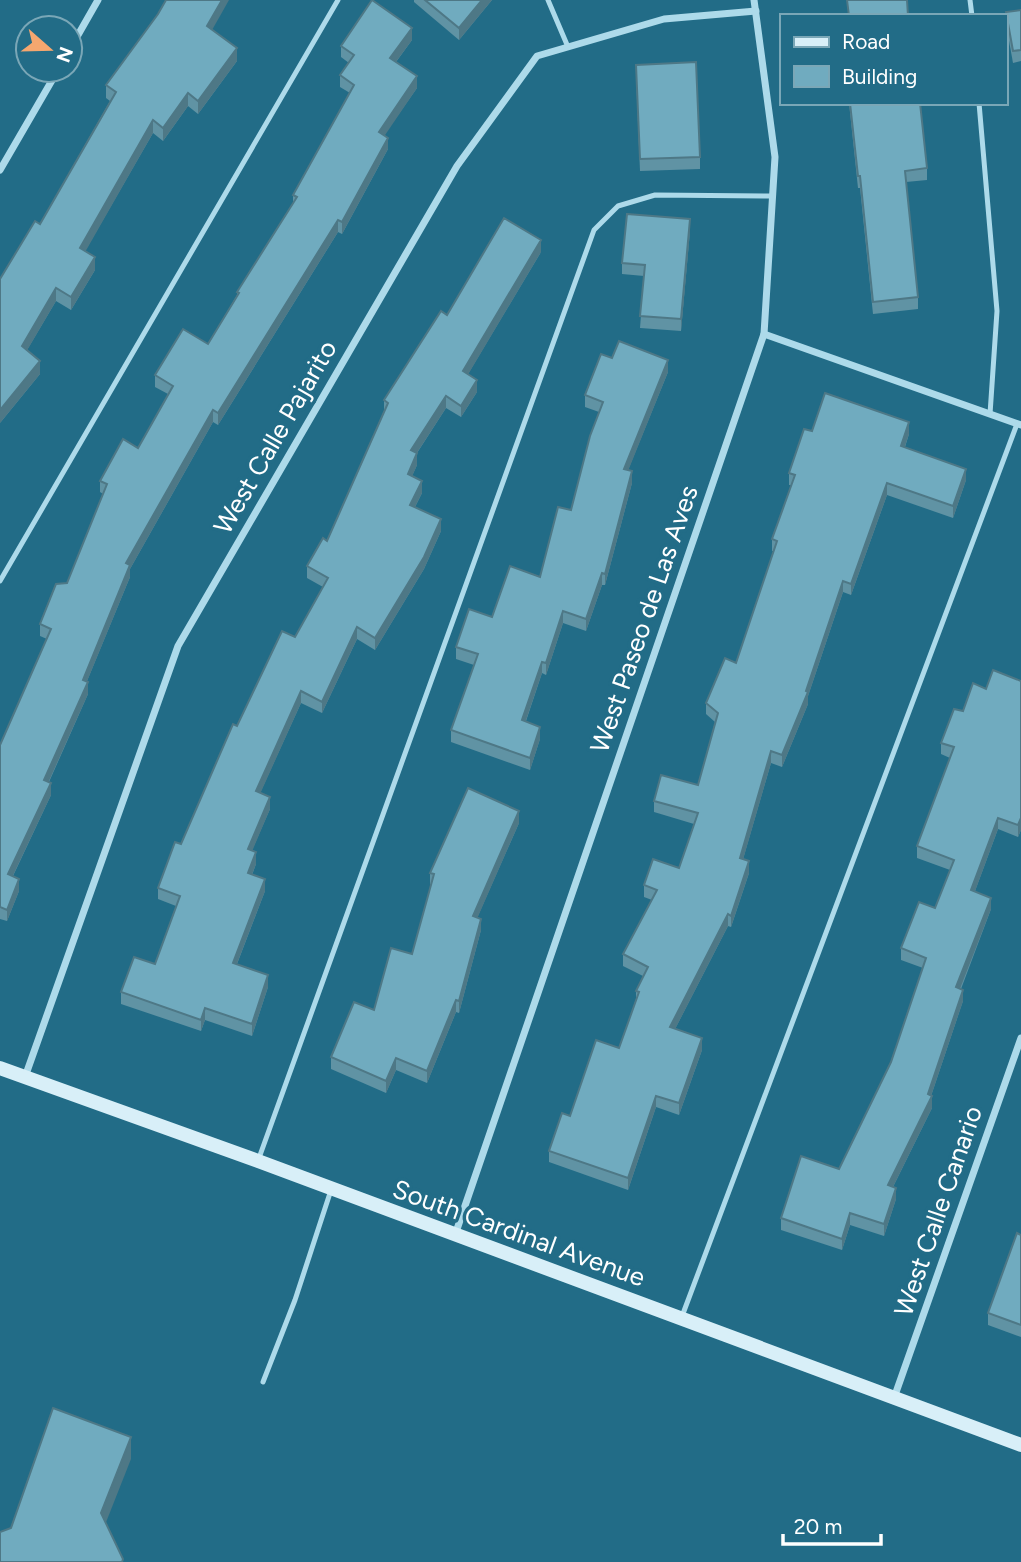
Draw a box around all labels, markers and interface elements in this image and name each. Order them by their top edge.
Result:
north arrow [14,14,84,84]
legend [780,14,1007,105]
text: Road [842,29,890,54]
text: N [51,44,78,65]
text: Building [842,64,917,89]
street label: West Calle Pajarito [207,334,343,540]
street label: West Paseo de Las Aves [583,481,705,757]
street label: West Calle Canario [887,1102,989,1320]
street label: South Cardinal Avenue [388,1172,650,1294]
scale bar [783,1502,881,1546]
text: 20 m [794,1514,842,1539]

